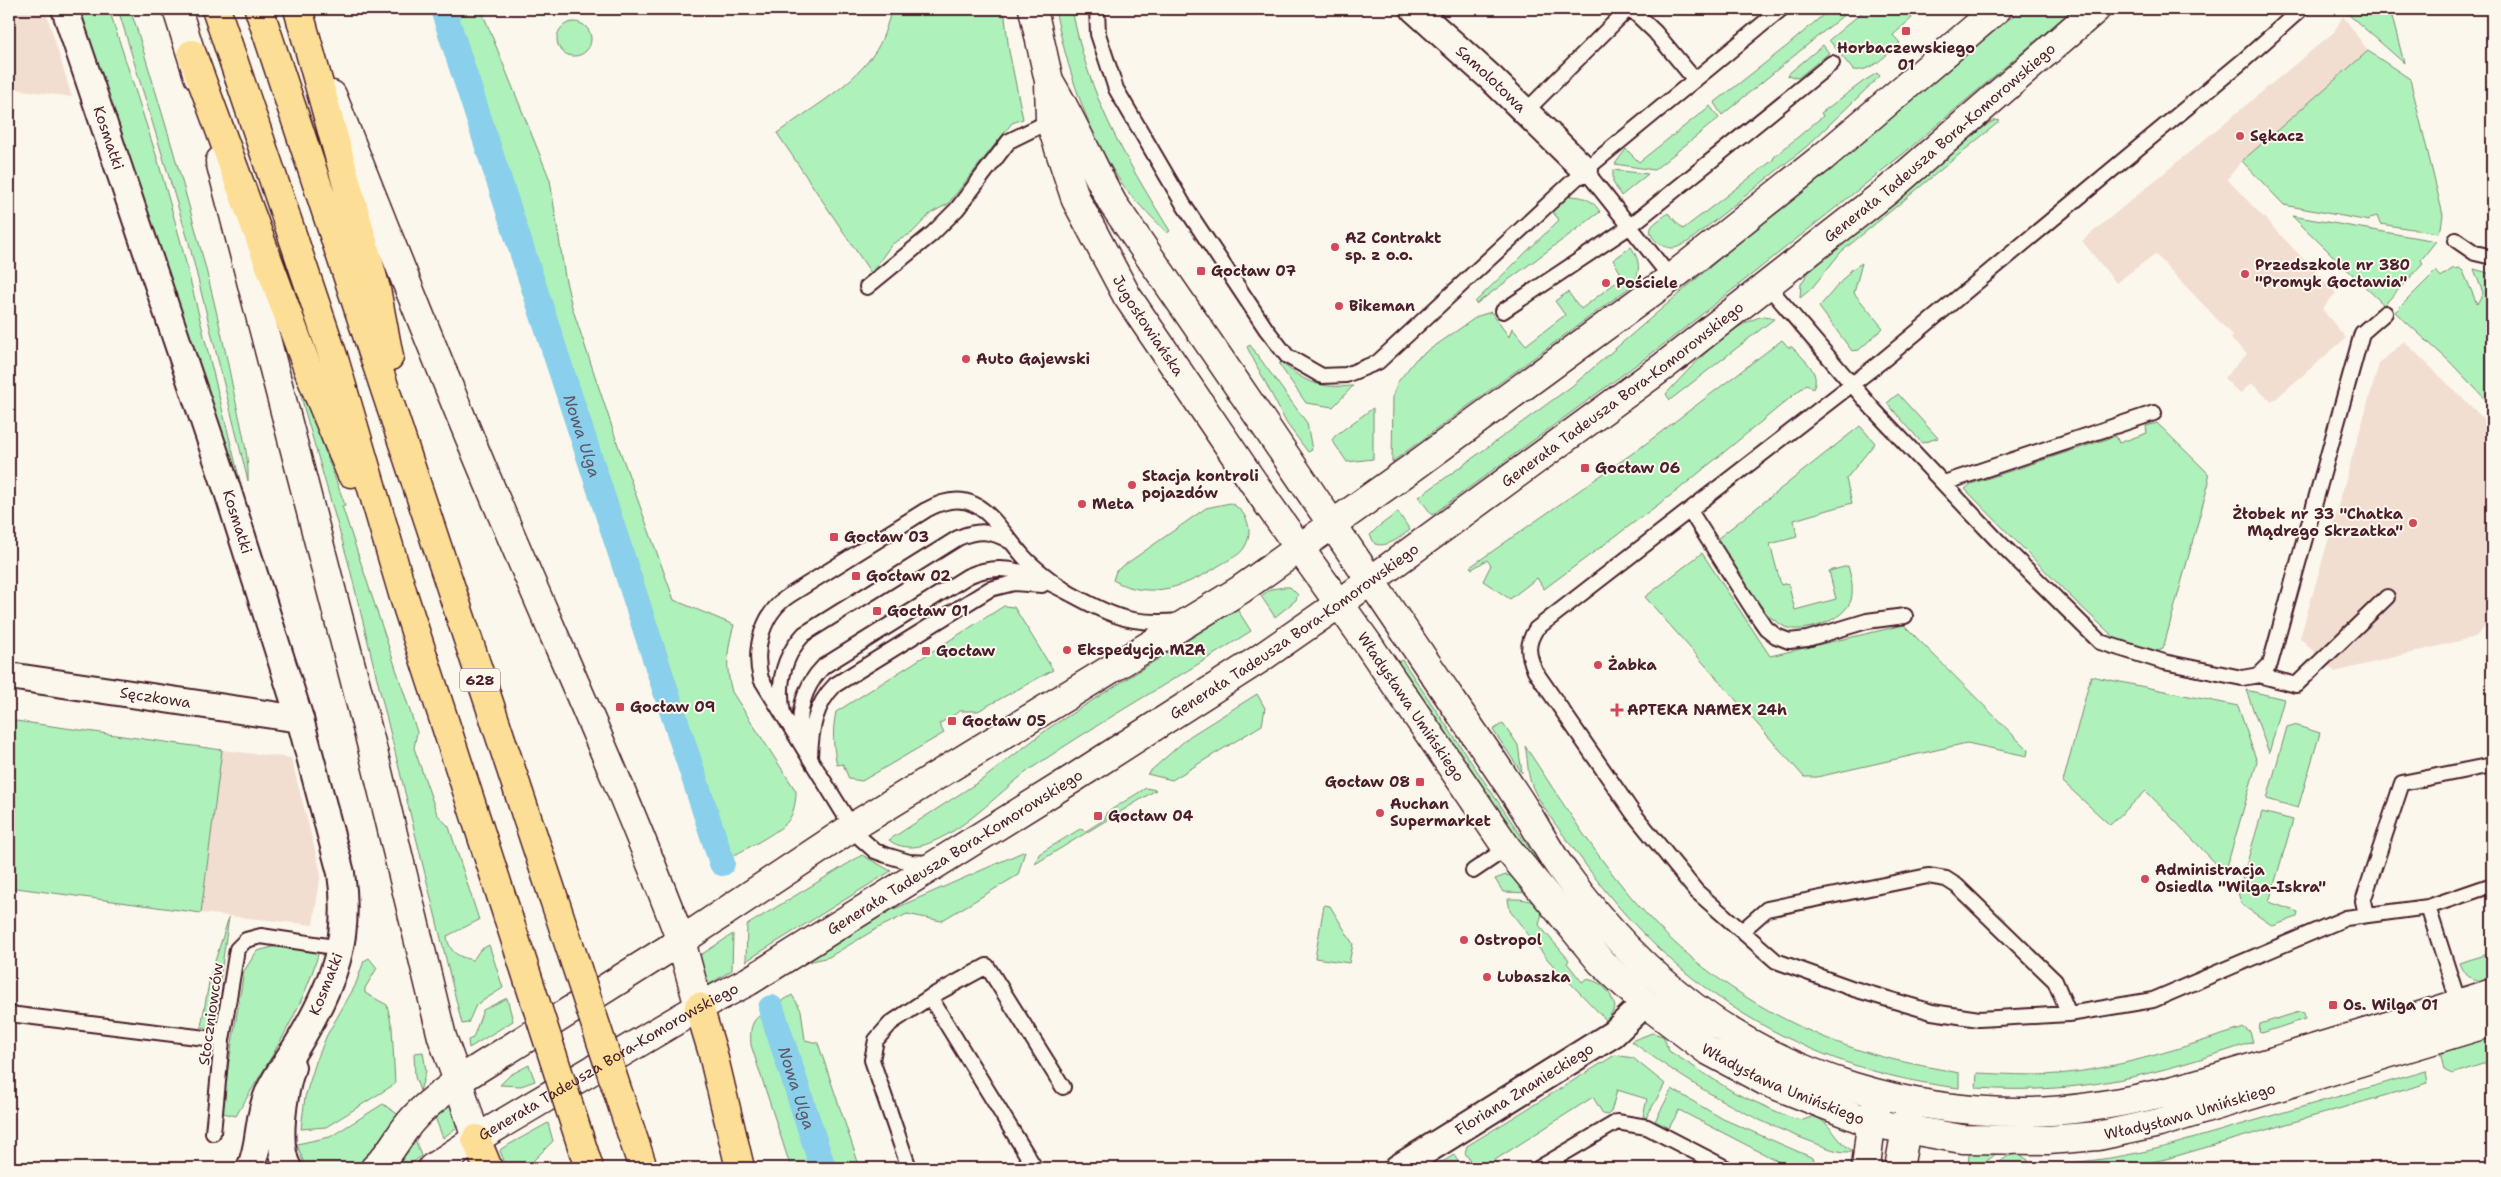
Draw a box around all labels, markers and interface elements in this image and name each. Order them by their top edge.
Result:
marker: Horbaczewskiego 01 [1900,25,1912,37]
place label: Horbaczewskiego 01 [1837,38,1975,75]
street label: Generała Tadeusza Bora-Komorowskiego [1820,39,2060,247]
street label: Samolotowa [1451,41,1531,117]
street label: Kosmatki [88,103,129,172]
place label: Sękacz [2250,126,2304,146]
marker: Sękacz [2234,130,2246,142]
place label: AZ Contrakt sp. z o.o. [1345,228,1441,265]
marker: AZ Contrakt sp. z o.o. [1329,241,1341,253]
place label: Przedszkole nr 380 "Promyk Gocławia" [2255,255,2410,292]
place label: Gocław 07 [1211,261,1296,281]
marker: Gocław 07 [1195,265,1207,277]
marker: Przedszkole nr 380 "Promyk Gocławia" [2239,268,2251,280]
street label: Jugosłowiańska [1108,272,1189,381]
place label: Pościele [1616,273,1678,293]
marker: Pościele [1600,277,1612,289]
place label: Bikeman [1349,296,1415,316]
street label: Generała Tadeusza Bora-Komorowskiego [1497,297,1748,492]
marker: Bikeman [1333,300,1345,312]
place label: Auto Gajewski [976,349,1090,369]
marker: Auto Gajewski [960,353,972,365]
water label: Nowa Ulga [559,392,605,480]
place label: Gocław 06 [1595,458,1680,478]
marker: Gocław 06 [1579,462,1591,474]
place label: Stacja kontroli pojazdów [1142,466,1259,503]
marker: Stacja kontroli pojazdów [1126,479,1138,491]
street label: Kosmatki [218,487,257,556]
place label: Meta [1092,494,1134,514]
marker: Meta [1076,498,1088,510]
place label: Żłobek nr 33 "Chatka Mądrego Skrzatka" [2232,504,2404,541]
marker: Żłobek nr 33 "Chatka Mądrego Skrzatka" [2407,517,2419,529]
place label: Gocław 03 [844,527,929,547]
marker: Gocław 03 [828,531,840,543]
street label: Generała Tadeusza Bora-Komorowskiego [1166,539,1423,724]
place label: Gocław 02 [866,566,951,586]
marker: Gocław 02 [850,570,862,582]
place label: Gocław 01 [887,601,968,621]
marker: Gocław 01 [871,605,883,617]
street label: Władysława Umińskiego [1353,628,1469,786]
place label: Ekspedycja MZA [1077,640,1206,660]
place label: Gocław [936,641,996,661]
marker: Ekspedycja MZA [1061,644,1073,656]
marker: Gocław [920,645,932,657]
place label: Żabka [1608,655,1658,675]
marker: Żabka [1592,659,1604,671]
road number: 628 [460,668,500,692]
street label: Sęczkowa [119,683,193,713]
place label: Gocław 09 [630,697,715,717]
place label: APTEKA NAMEX 24h [1627,700,1787,720]
marker: Gocław 09 [614,701,626,713]
marker: APTEKA NAMEX 24h [1611,704,1623,716]
place label: Gocław 05 [962,711,1046,731]
marker: Gocław 05 [946,715,958,727]
street label: Generała Tadeusza Bora-Komorowskiego [823,765,1087,940]
place label: Gocław 08 [1325,772,1410,792]
marker: Gocław 08 [1414,776,1426,788]
place label: Auchan Supermarket [1390,794,1491,831]
place label: Gocław 04 [1108,806,1194,826]
marker: Auchan Supermarket [1374,807,1386,819]
marker: Gocław 04 [1092,810,1104,822]
place label: Administracja Osiedla "Wilga-Iskra" [2155,860,2326,897]
marker: Administracja Osiedla "Wilga-Iskra" [2139,873,2151,885]
place label: Ostropol [1474,930,1542,950]
marker: Ostropol [1458,934,1470,946]
street label: Kosmatki [304,950,348,1018]
street label: Stoczniowców [194,961,228,1067]
place label: Lubaszka [1497,967,1571,987]
marker: Lubaszka [1481,971,1493,983]
street label: Generała Tadeusza Bora-Komorowskiego [475,978,742,1145]
place label: Os. Wilga 01 [2343,995,2438,1015]
marker: Os. Wilga 01 [2327,999,2339,1011]
street label: Floriana Znanieckiego [1451,1038,1597,1140]
street label: Władysława Umińskiego [1698,1039,1867,1129]
water label: Nowa Ulga [773,1044,820,1132]
street label: Władysława Umińskiego [2102,1078,2278,1144]

